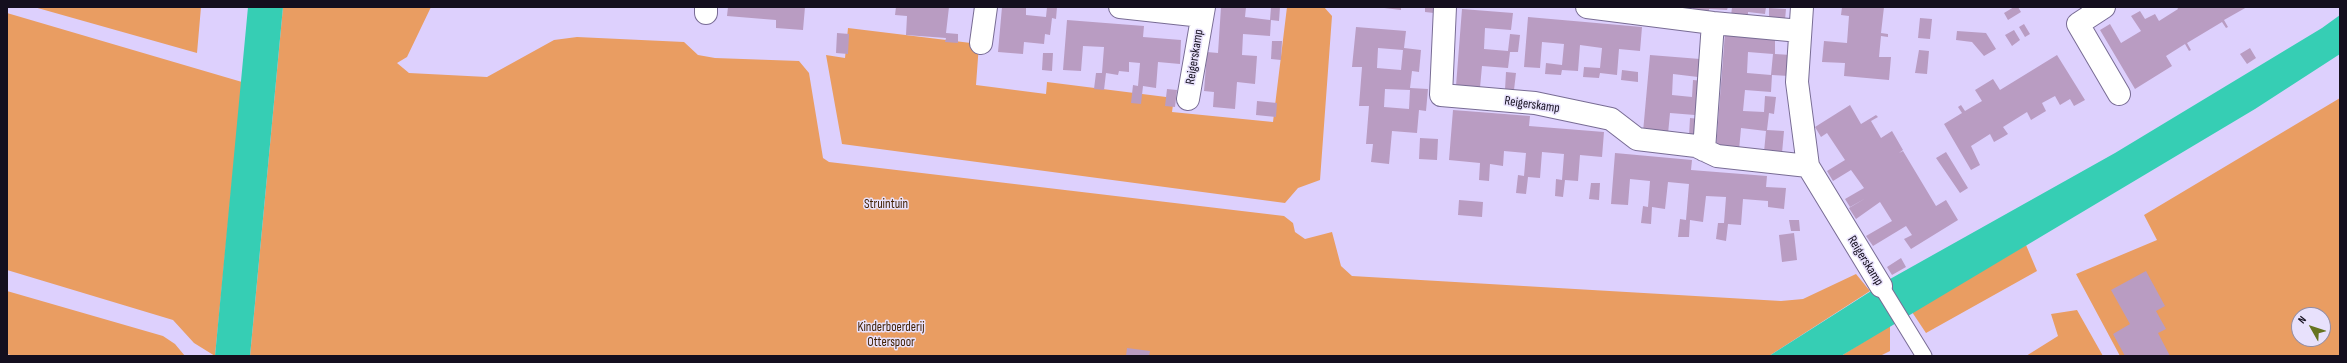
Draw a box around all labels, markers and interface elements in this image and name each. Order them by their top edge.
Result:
street label: Reigerskamp [1183,28,1207,86]
street label: Reigerskamp [1503,93,1561,117]
park label: Struintuin [864,197,908,213]
street label: Reigerskamp [1844,233,1886,289]
north arrow [2291,307,2331,347]
text: N [2295,313,2309,326]
park label: Kinderboerderij Otterspoor [858,320,924,351]

